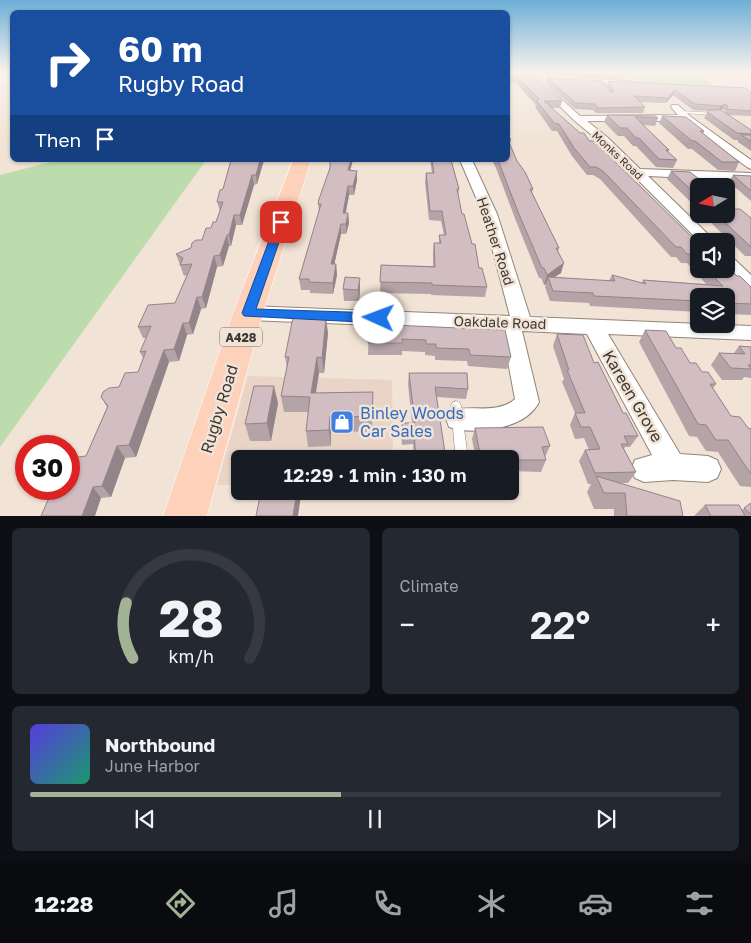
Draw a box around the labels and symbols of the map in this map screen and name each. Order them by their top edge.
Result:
street label: Monks Road [590,128,646,182]
north arrow [690,178,735,222]
street label: Heather Road [474,195,518,287]
pin [260,201,302,243]
position arrow [352,291,404,343]
street label: Oakdale Road [453,312,547,332]
road number: A428 [220,328,262,347]
street label: Kareen Grove [599,346,667,446]
street label: Rugby Road [196,362,242,456]
place label: Binley Woods Car Sales [360,403,464,441]
shop icon: Binley Woods Car Sales [329,409,355,435]
speed limit sign: 30 [15,435,80,500]

